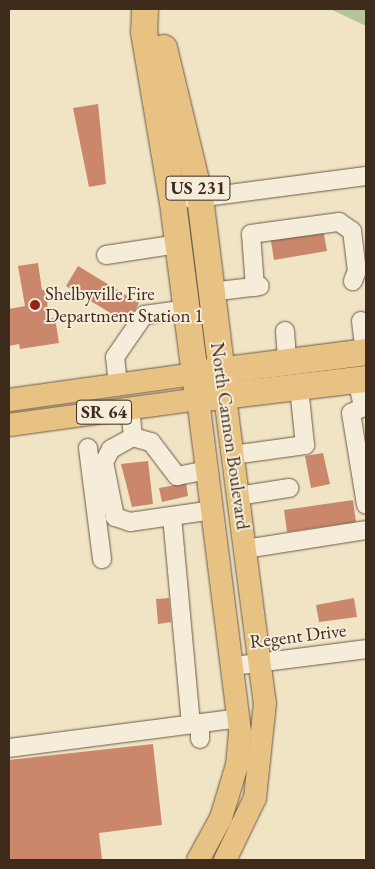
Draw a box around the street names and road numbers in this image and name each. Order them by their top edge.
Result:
road number: US 231 [164,172,232,204]
street label: North Cannon Boulevard [206,341,254,531]
road number: SR 64 [75,397,133,428]
street label: Regent Drive [248,619,348,653]

